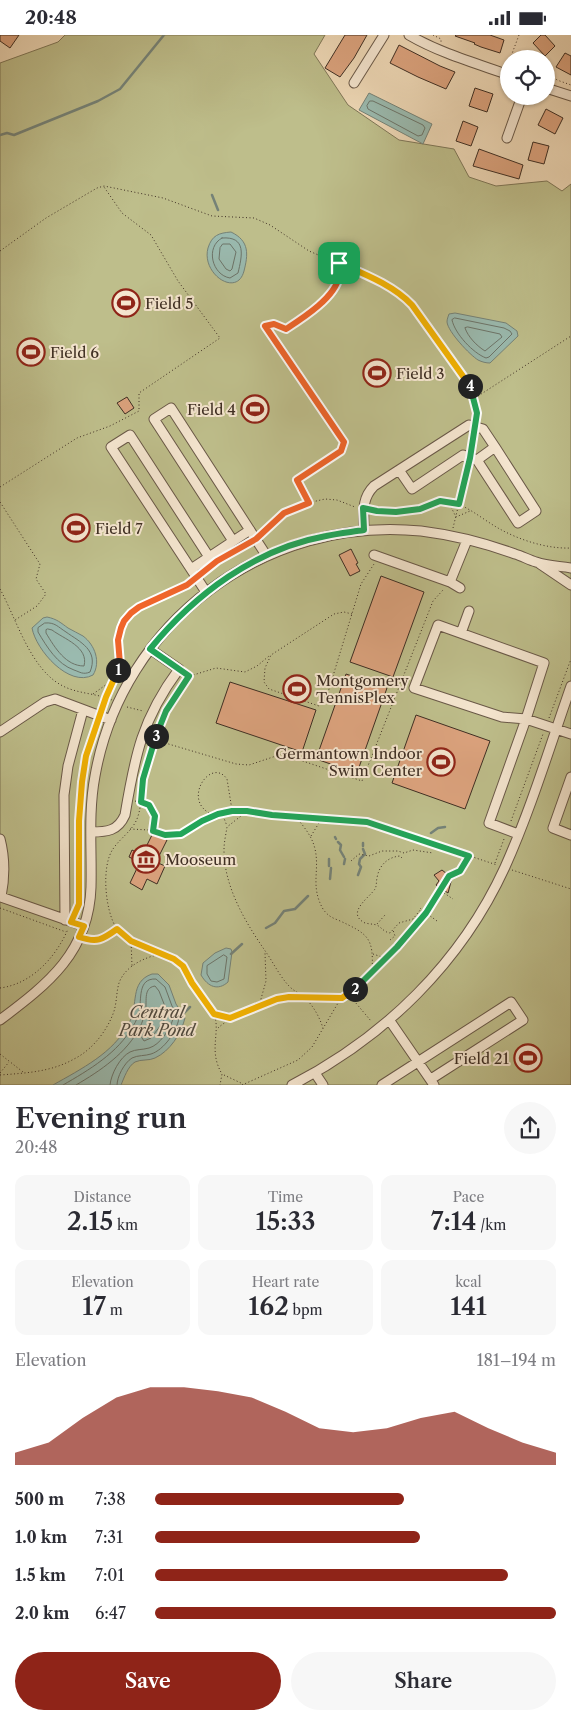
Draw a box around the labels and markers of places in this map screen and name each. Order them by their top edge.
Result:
pin [318,242,360,284]
sports icon: Field 5 [111,288,141,318]
place label: Field 5 [145,294,193,313]
sports icon: Field 6 [16,337,46,367]
place label: Field 6 [50,343,99,362]
sports icon: Field 3 [362,358,392,388]
place label: Field 3 [396,364,445,383]
pin: 4 [458,373,482,399]
sports icon: Field 4 [240,394,270,424]
place label: Field 4 [187,400,236,419]
sports icon: Field 7 [61,513,91,543]
place label: Field 7 [95,519,143,538]
pin: 1 [106,657,130,683]
place label: Montgomery TennisPlex [316,671,409,707]
sports icon: Montgomery TennisPlex [282,674,312,704]
pin: 3 [144,723,168,749]
place label: Germantown Indoor Swim Center [275,744,423,780]
sports icon: Germantown Indoor Swim Center [426,747,456,777]
museum icon: Mooseum [131,844,161,874]
place label: Mooseum [165,850,236,869]
pin: 2 [342,977,368,1001]
sports icon: Field 21 [513,1043,543,1073]
place label: Field 21 [454,1049,510,1068]

